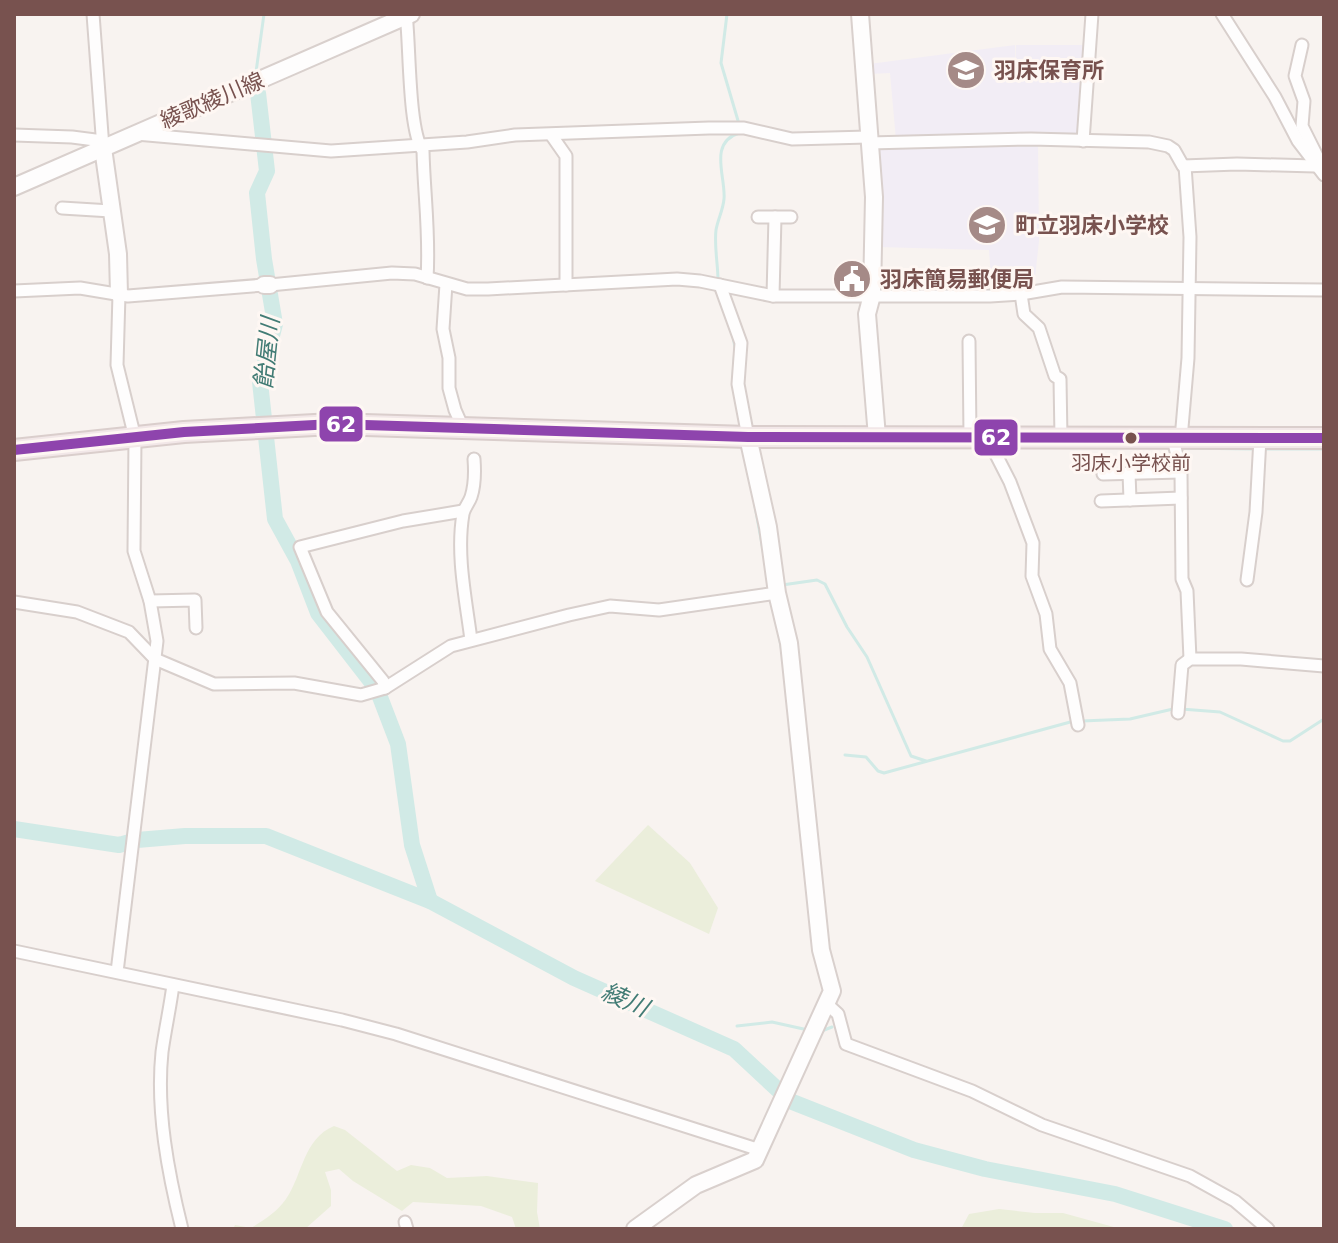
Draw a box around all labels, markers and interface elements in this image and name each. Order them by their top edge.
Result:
school or university icon: 羽床保育所 [945,49,987,91]
place label: 羽床保育所 [994,58,1104,83]
street label: 綾歌綾川線 [157,67,268,133]
school or university icon: 町立羽床小学校 [966,204,1008,246]
place label: 町立羽床小学校 [1015,213,1169,238]
public building icon: 羽床簡易郵便局 [831,258,873,300]
place label: 羽床簡易郵便局 [880,267,1034,292]
water label: 飴屋川 [249,313,285,390]
line badge: 62 [318,405,364,443]
text: 62 [326,412,356,437]
line badge: 62 [973,418,1019,457]
text: 62 [981,425,1011,450]
marker: 羽床小学校前 [1123,430,1139,446]
place label: 羽床小学校前 [1071,451,1191,475]
water label: 綾川 [597,977,655,1024]

